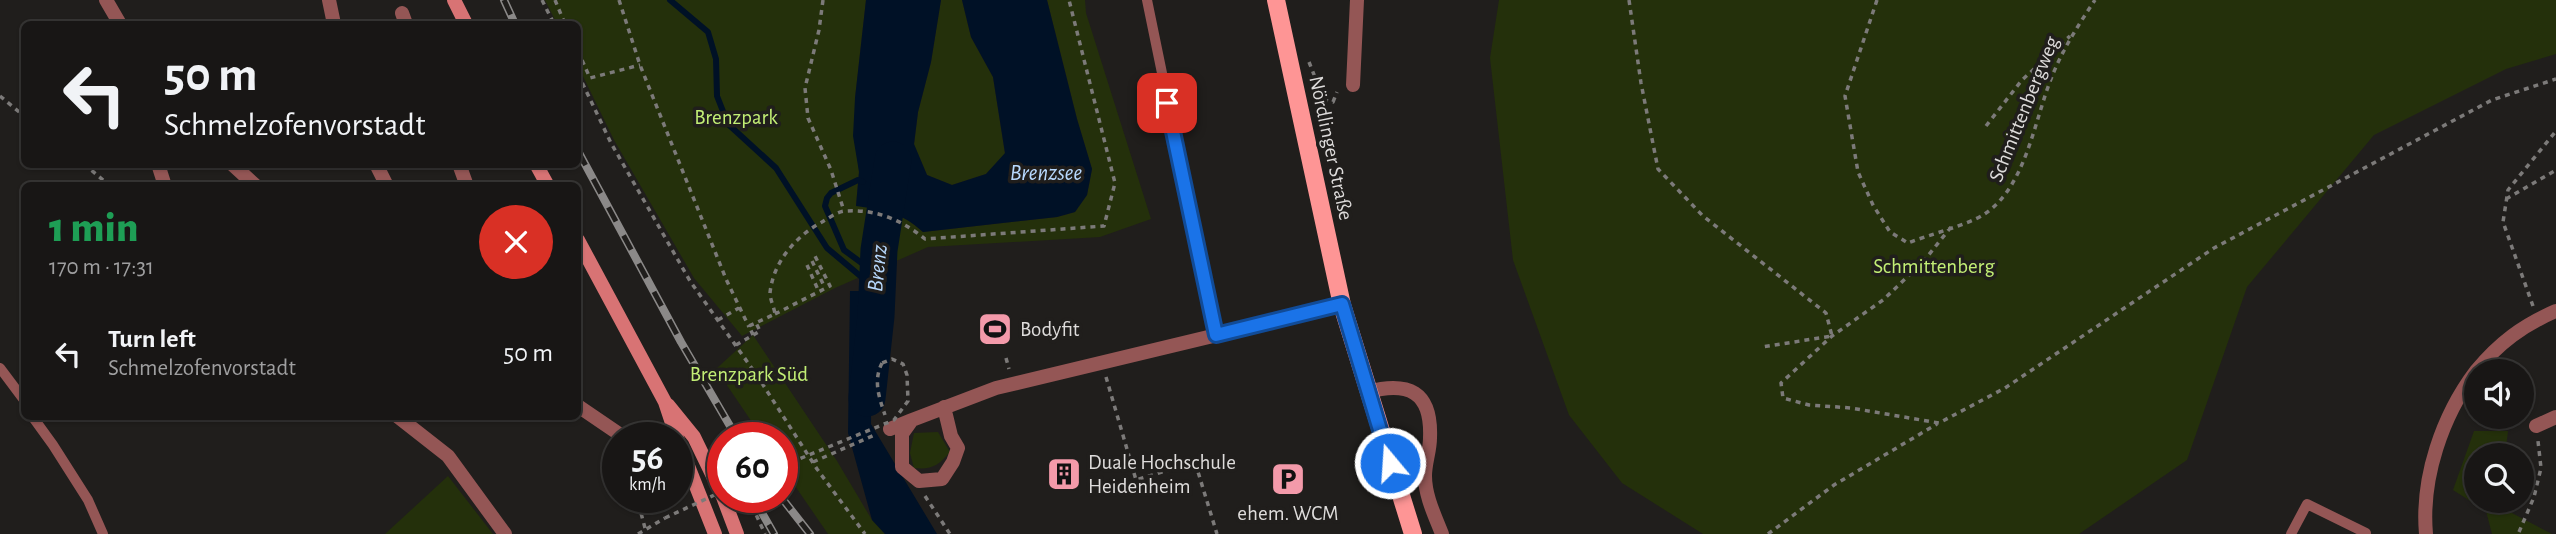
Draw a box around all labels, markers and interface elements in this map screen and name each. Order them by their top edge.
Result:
street label: Schmittenbergweg [1985,33,2063,185]
icon: left [49,49,140,140]
text: 50 m [164,51,258,100]
pin [1137,73,1197,133]
street label: Nördlinger Straße [1305,74,1357,222]
icon: arrive [1148,84,1186,122]
park label: Brenzpark [694,107,778,128]
text: Schmelzofenvorstadt [164,109,425,141]
water label: Brenzsee [1010,162,1083,185]
button: close [479,205,553,279]
text: 1 min [49,207,138,249]
water label: Brenz [864,243,892,293]
text: 170 m · 17:31 [49,256,154,279]
park label: Schmittenberg [1873,256,1995,277]
sports icon: Bodyfit [976,310,1014,348]
place label: Bodyfit [1020,319,1080,340]
text: Turn left [108,326,196,352]
icon: left [49,335,87,373]
text: 50 m [503,340,553,366]
text: Schmelzofenvorstadt [108,357,296,380]
map controls [2464,359,2534,513]
button: sound [2464,359,2534,429]
park label: Brenzpark Süd [690,364,808,385]
speed limit sign: 60 [707,422,798,513]
position arrow [1353,426,1427,500]
text: 56 [631,441,664,476]
button: search [2464,443,2534,513]
place label: Duale Hochschule Heidenheim [1088,452,1236,497]
building icon: Duale Hochschule Heidenheim [1045,455,1083,493]
parking icon: ehem. WCM [1269,460,1307,498]
text: km/h [629,476,666,494]
place label: ehem. WCM [1237,503,1339,524]

